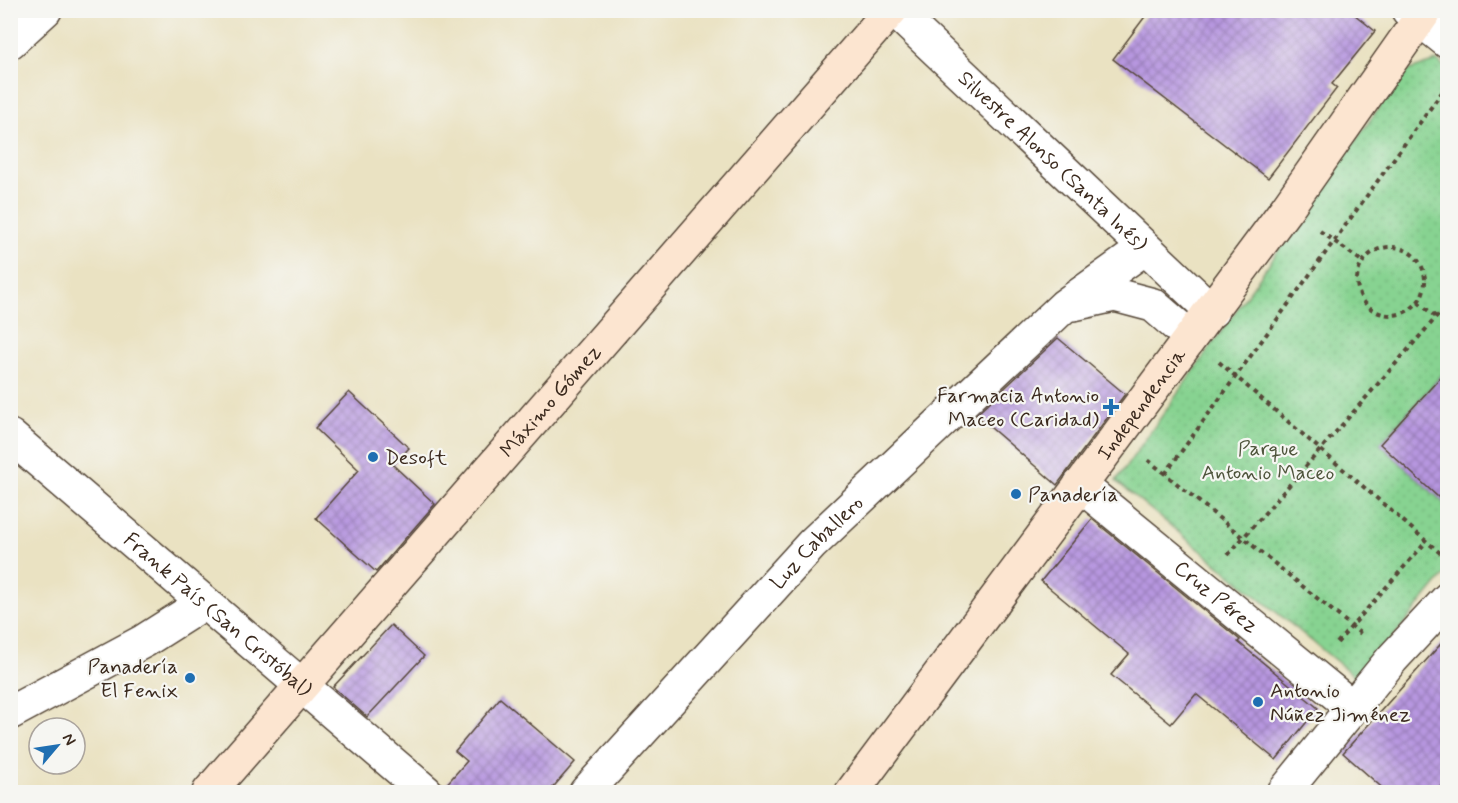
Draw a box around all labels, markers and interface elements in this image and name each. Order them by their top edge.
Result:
street label: Silvestre Alonso (Santa Inés) [951,65,1154,258]
street label: Máximo Gómez [494,339,608,464]
street label: Independencia [1091,342,1193,466]
place label: Farmacia Antonio Maceo (Caridad) [937,382,1100,434]
marker: Farmacia Antonio Maceo (Caridad) [1104,400,1118,414]
park label: Parque Antonio Maceo [1202,435,1334,487]
place label: Desoft [385,444,448,472]
marker: Desoft [366,450,380,464]
place label: Panadería [1028,481,1118,509]
marker: Panadería [1009,487,1023,501]
street label: Luz Caballero [764,490,870,596]
street label: Frank País (San Cristóbal) [117,526,318,704]
street label: Cruz Pérez [1168,554,1264,640]
place label: Panadería El Fenix [88,653,178,705]
marker: Panadería El Fenix [183,671,197,685]
place label: Antonio Núñez Jiménez [1270,677,1411,729]
marker: Antonio Núñez Jiménez [1251,695,1265,709]
north arrow [27,716,87,776]
text: N [57,730,81,749]

